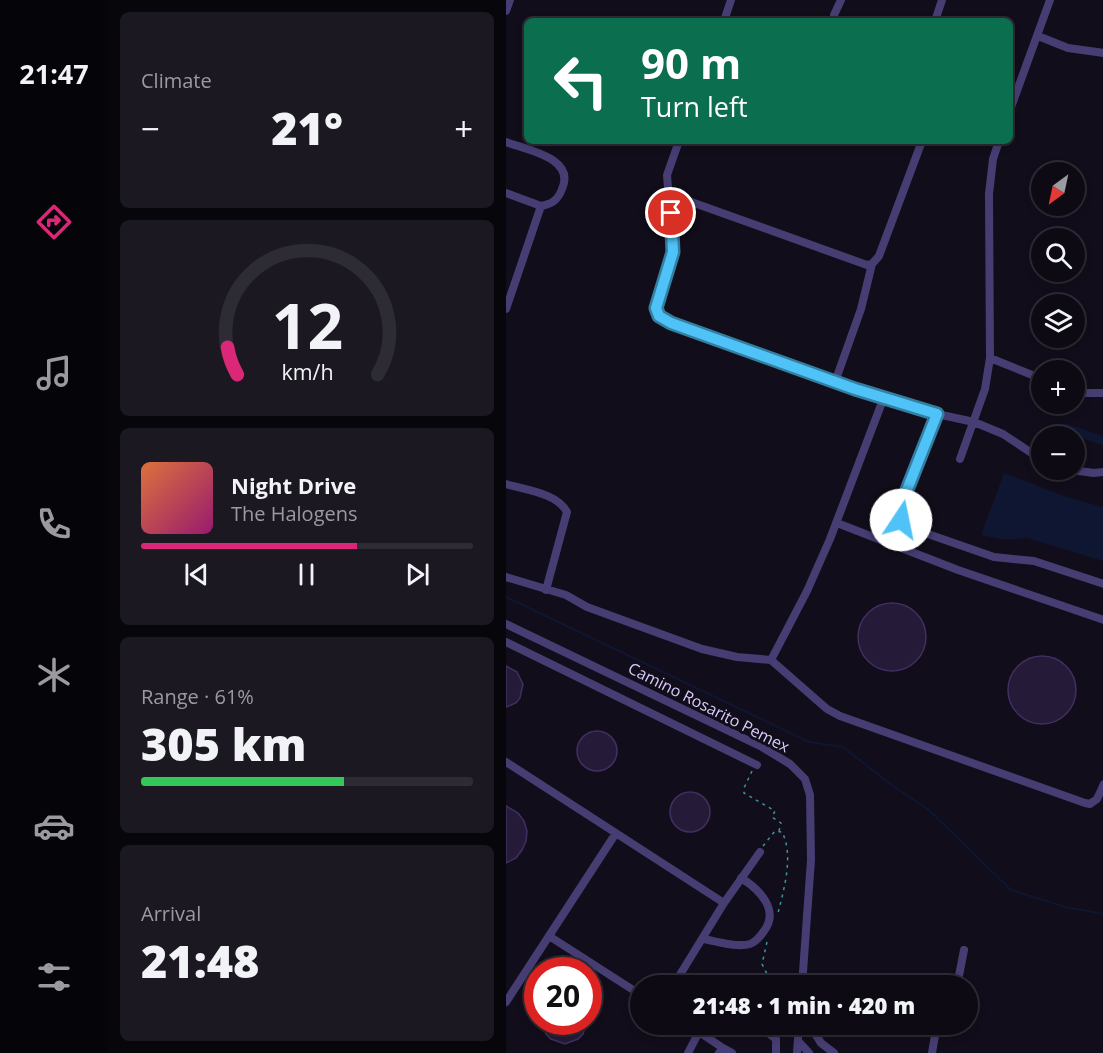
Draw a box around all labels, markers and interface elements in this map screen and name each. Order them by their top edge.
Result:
text: 90 m [641,34,741,91]
icon: left [542,42,620,120]
text: 21:47 [19,55,89,92]
text: Climate [141,67,212,94]
text: Turn left [641,88,748,125]
text: 21° [271,97,343,158]
text: − [141,106,160,151]
text: + [454,106,473,151]
north arrow [1031,162,1085,216]
map controls [1031,162,1085,480]
pin [645,187,696,238]
icon: arrive [654,196,687,229]
icon: directions [33,201,75,243]
button: search [1031,228,1085,282]
text: 12 [271,282,343,367]
button: layers [1031,294,1085,348]
icon: music [33,352,75,394]
text: km/h [281,358,333,387]
button: + [1031,360,1085,414]
button: − [1031,426,1085,480]
text: Night Drive [231,470,356,500]
position arrow [869,488,933,552]
text: The Halogens [231,500,358,527]
icon: phone [33,503,75,545]
icon: previous [180,558,213,591]
icon: pause [290,558,323,591]
icon: next [401,558,434,591]
icon: climate [33,654,75,696]
street label: Camino Rosarito Pemex [625,657,794,758]
text: Range · 61% [141,683,254,710]
text: 305 km [141,713,306,774]
icon: car [33,805,75,847]
text: Arrival [141,900,201,927]
text: 21:48 [141,930,259,991]
icon: filters [33,956,75,998]
speed limit sign: 20 [524,957,602,1035]
text: 21:48 · 1 min · 420 m [693,990,915,1020]

